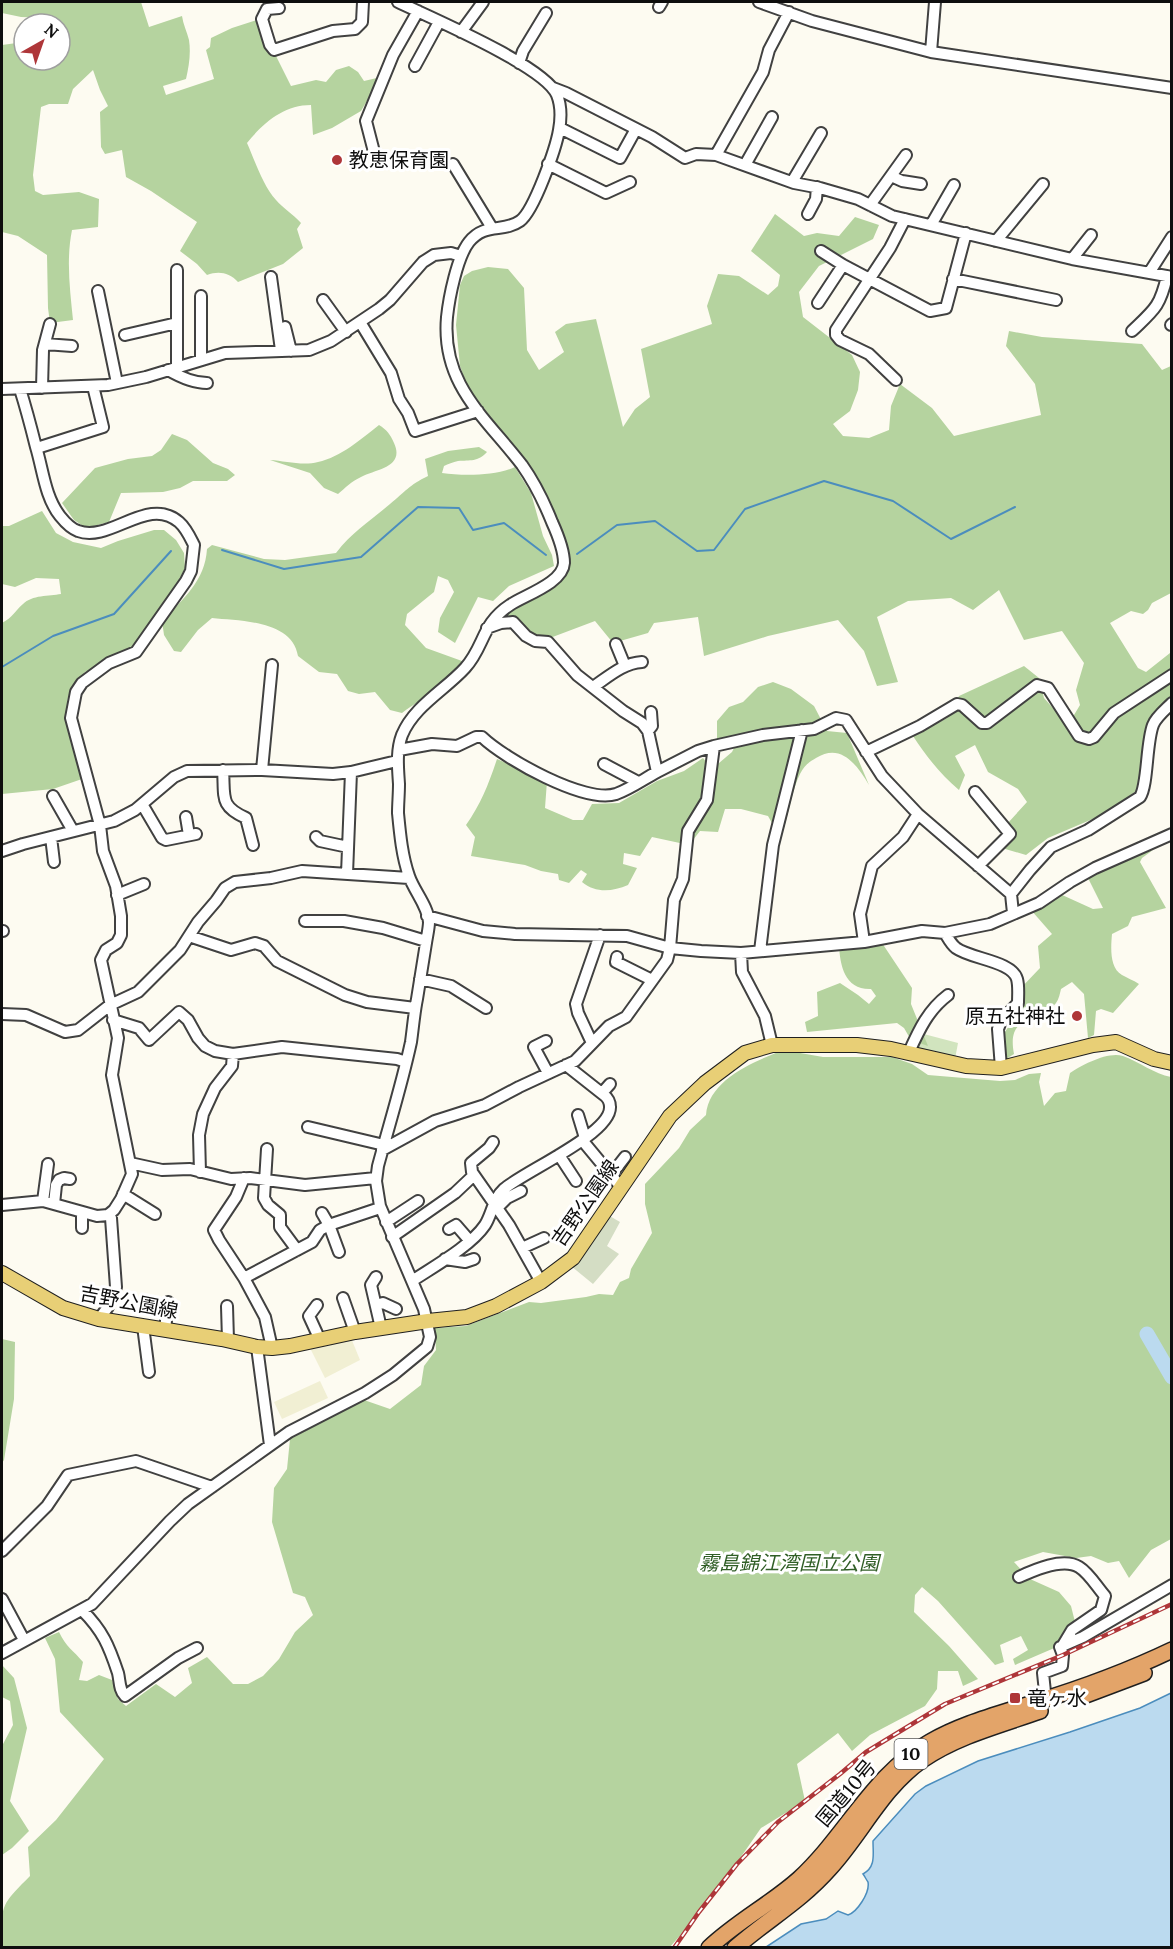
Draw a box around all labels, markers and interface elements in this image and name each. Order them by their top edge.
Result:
north arrow [12,12,72,72]
text: N [40,19,63,42]
place label: 教恵保育園 [349,147,449,172]
marker: 教恵保育園 [330,153,344,167]
place label: 原五社神社 [965,1003,1065,1028]
marker: 原五社神社 [1070,1009,1084,1023]
street label: 吉野公園線 [546,1155,624,1251]
street label: 吉野公園線 [78,1280,181,1323]
park label: 霧島錦江湾国立公園 [699,1550,882,1575]
place label: 竜ヶ水 [1027,1685,1087,1710]
marker: 竜ヶ水 [1008,1691,1022,1705]
road number: 10 [894,1739,928,1769]
street label: 国道10号 [810,1754,881,1831]

